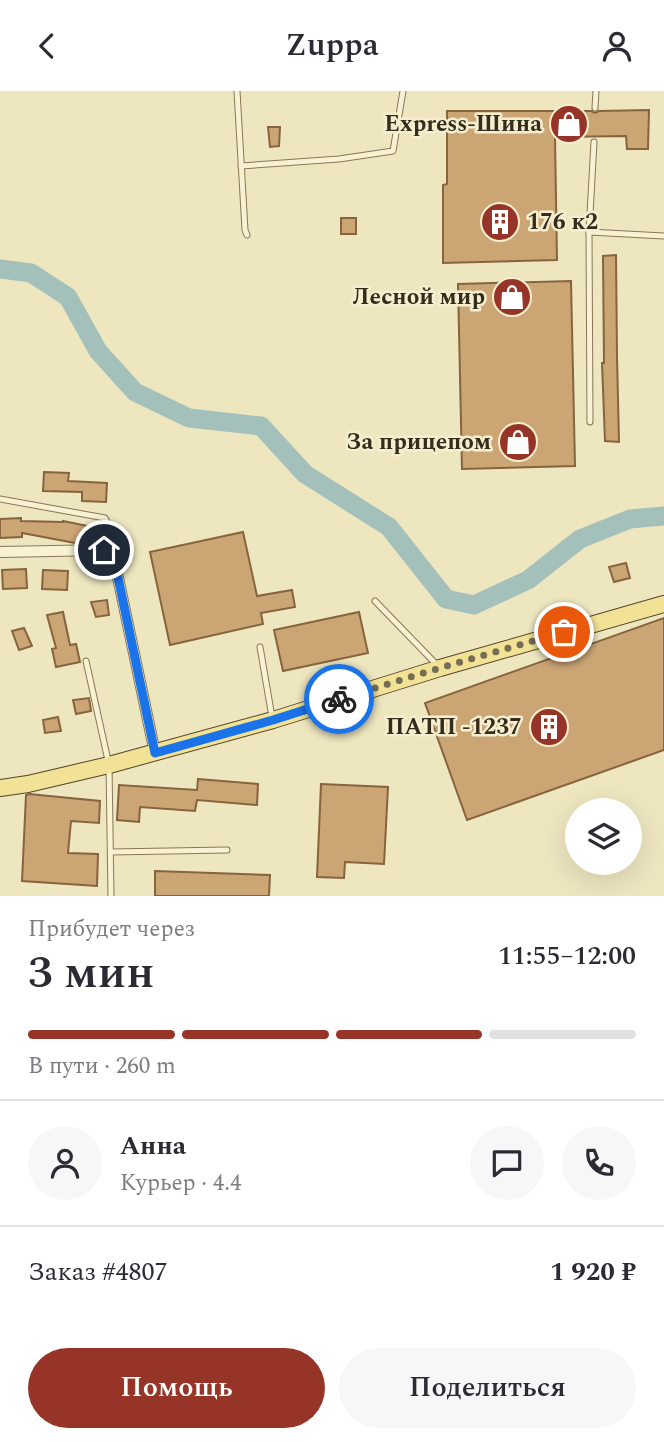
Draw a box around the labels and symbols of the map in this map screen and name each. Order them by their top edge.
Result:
shop icon: Express-Шина [548,103,590,145]
place label: Express-Шина [384,107,542,142]
building icon: 176 к2 [479,201,521,243]
place label: 176 к2 [527,205,598,240]
shop icon: Лесной мир [491,276,533,318]
place label: Лесной мир [353,280,485,315]
shop icon: За прицепом [497,421,539,463]
place label: За прицепом [346,425,491,460]
pin [74,520,134,580]
pin [534,602,594,662]
courier [304,664,374,734]
building icon: ПАТП -1237 [528,706,570,748]
place label: ПАТП -1237 [386,710,522,745]

